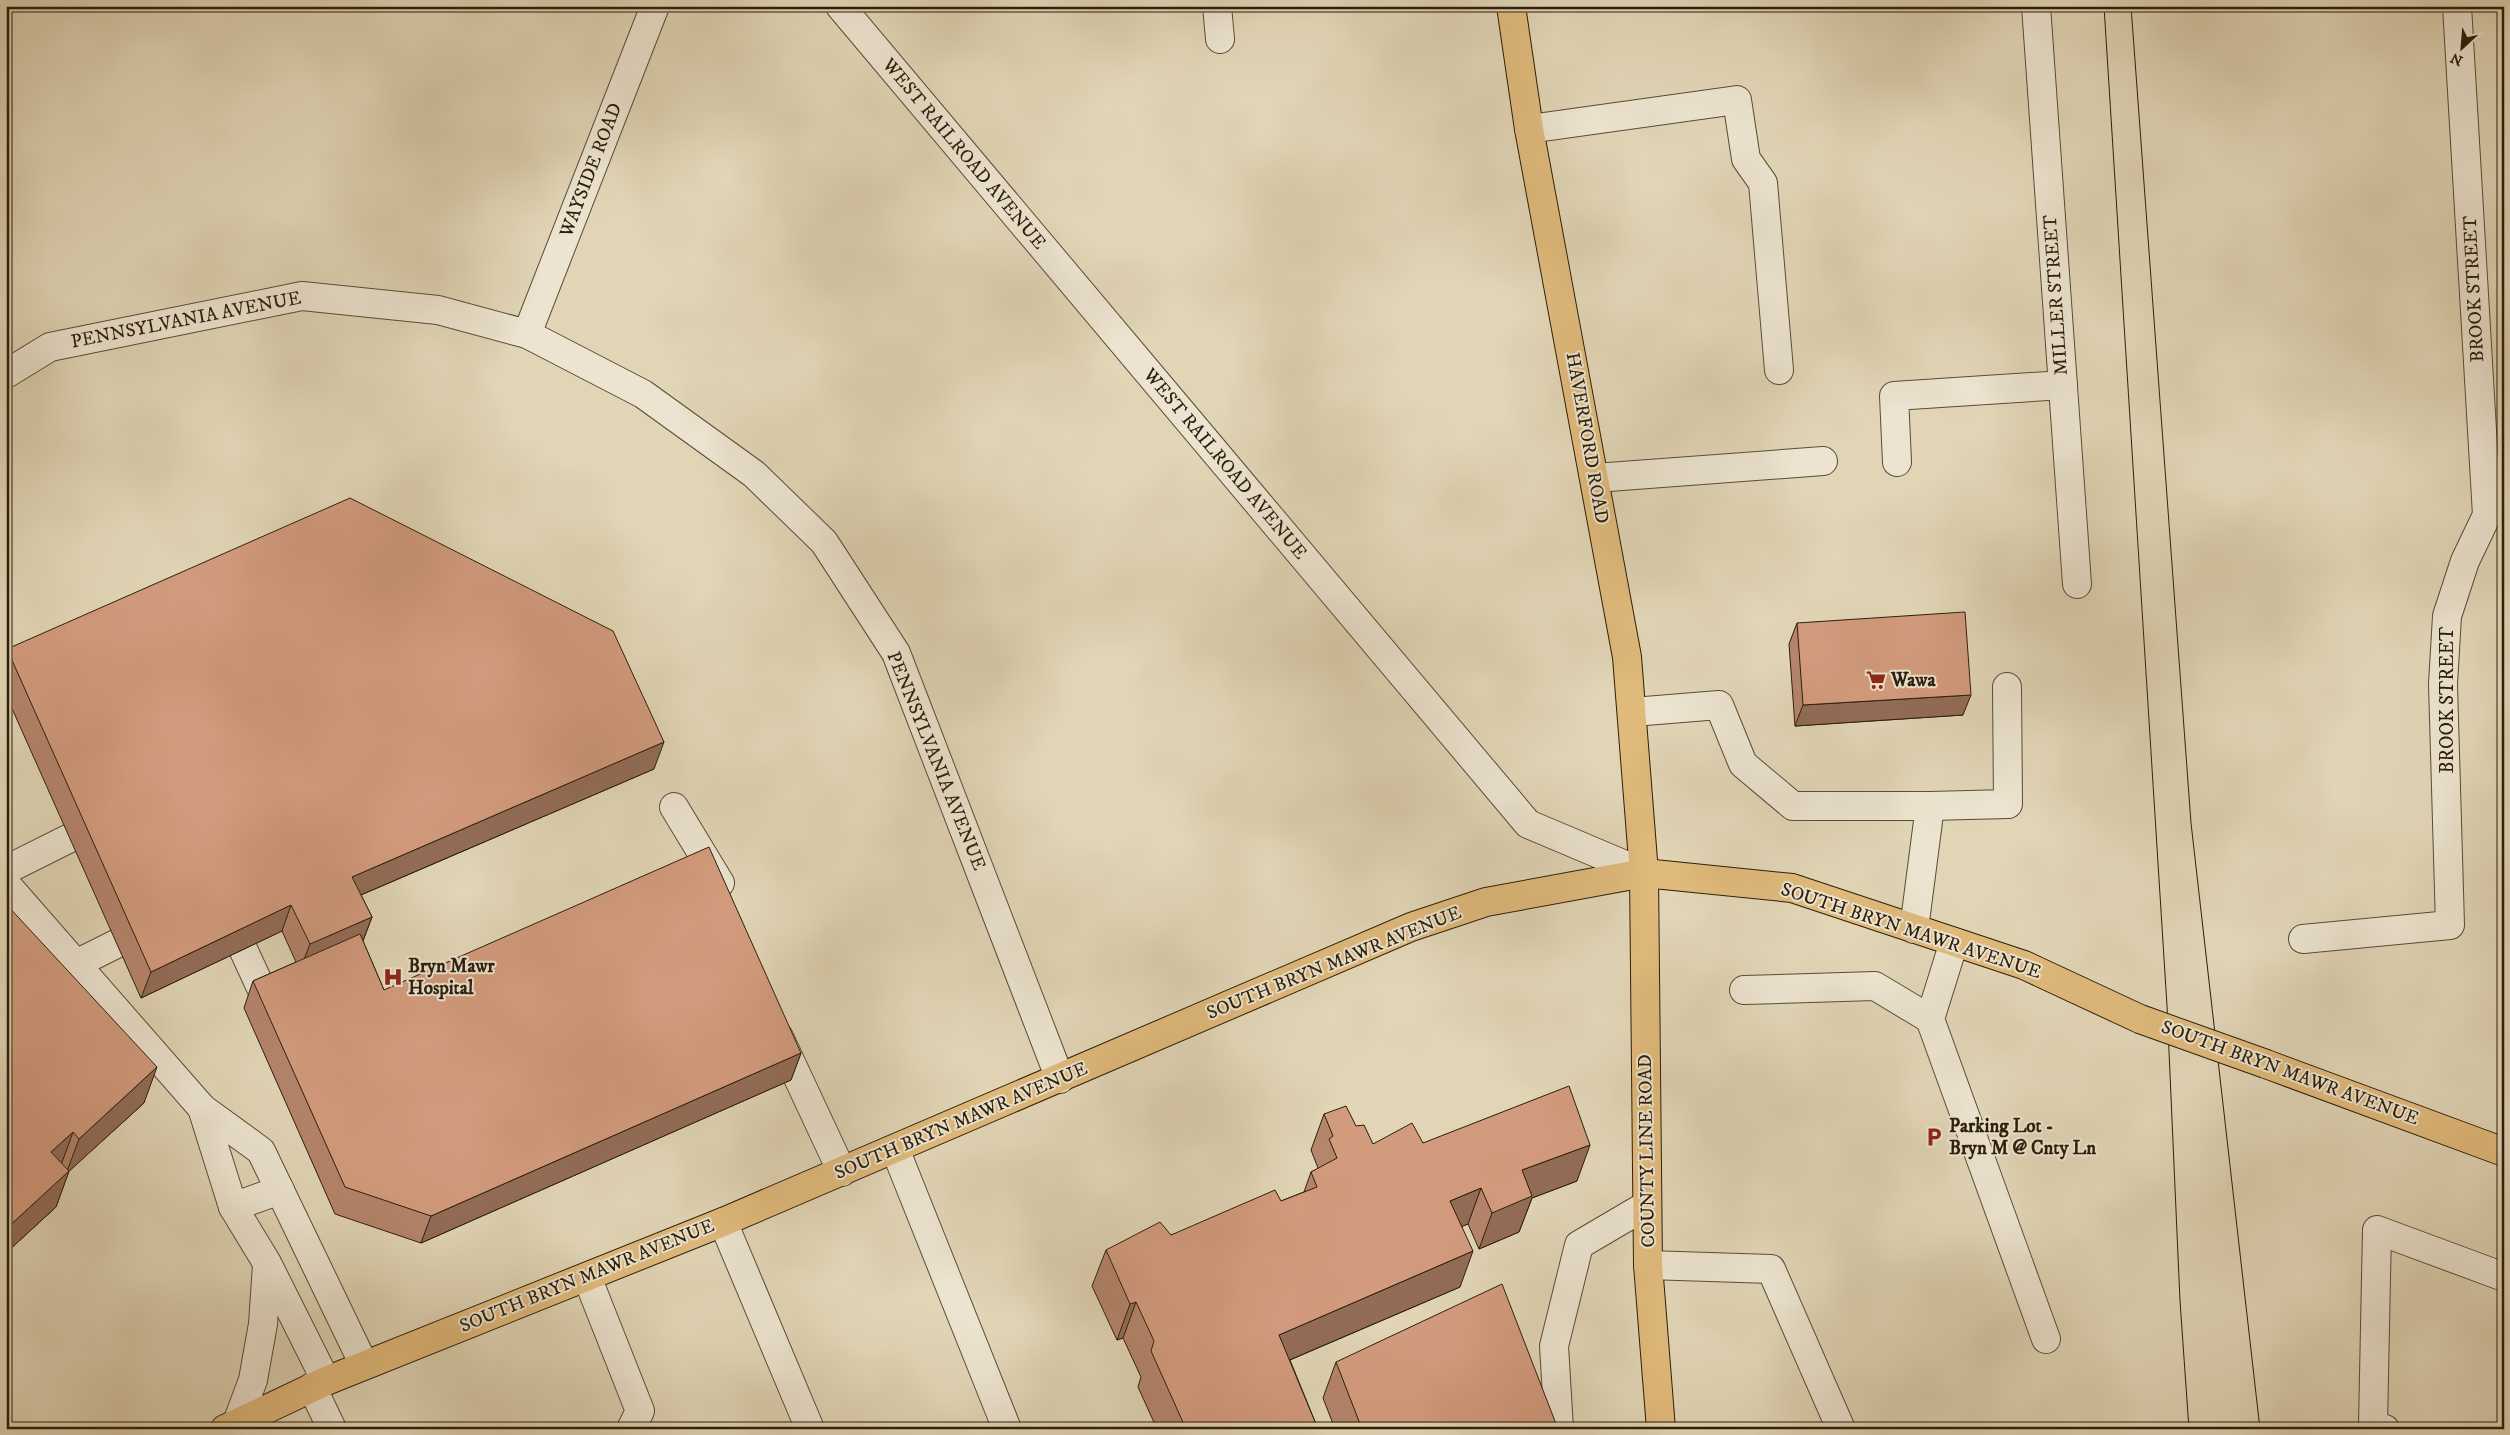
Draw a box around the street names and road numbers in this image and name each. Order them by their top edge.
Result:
street label: WEST RAILROAD AVENUE [877,53,1051,254]
street label: WAYSIDE ROAD [554,100,627,241]
street label: MILLER STREET [2039,213,2073,376]
street label: BROOK STREET [2459,214,2489,363]
street label: PENNSYLVANIA AVENUE [69,286,303,354]
street label: HAVERFORD ROAD [1561,351,1613,525]
street label: WEST RAILROAD AVENUE [1138,363,1312,564]
street label: BROOK STREET [2436,626,2459,773]
street label: PENNSYLVANIA AVENUE [882,648,990,874]
street label: SOUTH BRYN MAWR AVENUE [1778,878,2044,984]
street label: SOUTH BRYN MAWR AVENUE [1203,901,1465,1025]
street label: SOUTH BRYN MAWR AVENUE [2158,1016,2422,1130]
street label: COUNTY LINE ROAD [1634,1054,1660,1248]
street label: SOUTH BRYN MAWR AVENUE [831,1057,1091,1185]
street label: SOUTH BRYN MAWR AVENUE [456,1214,718,1338]

